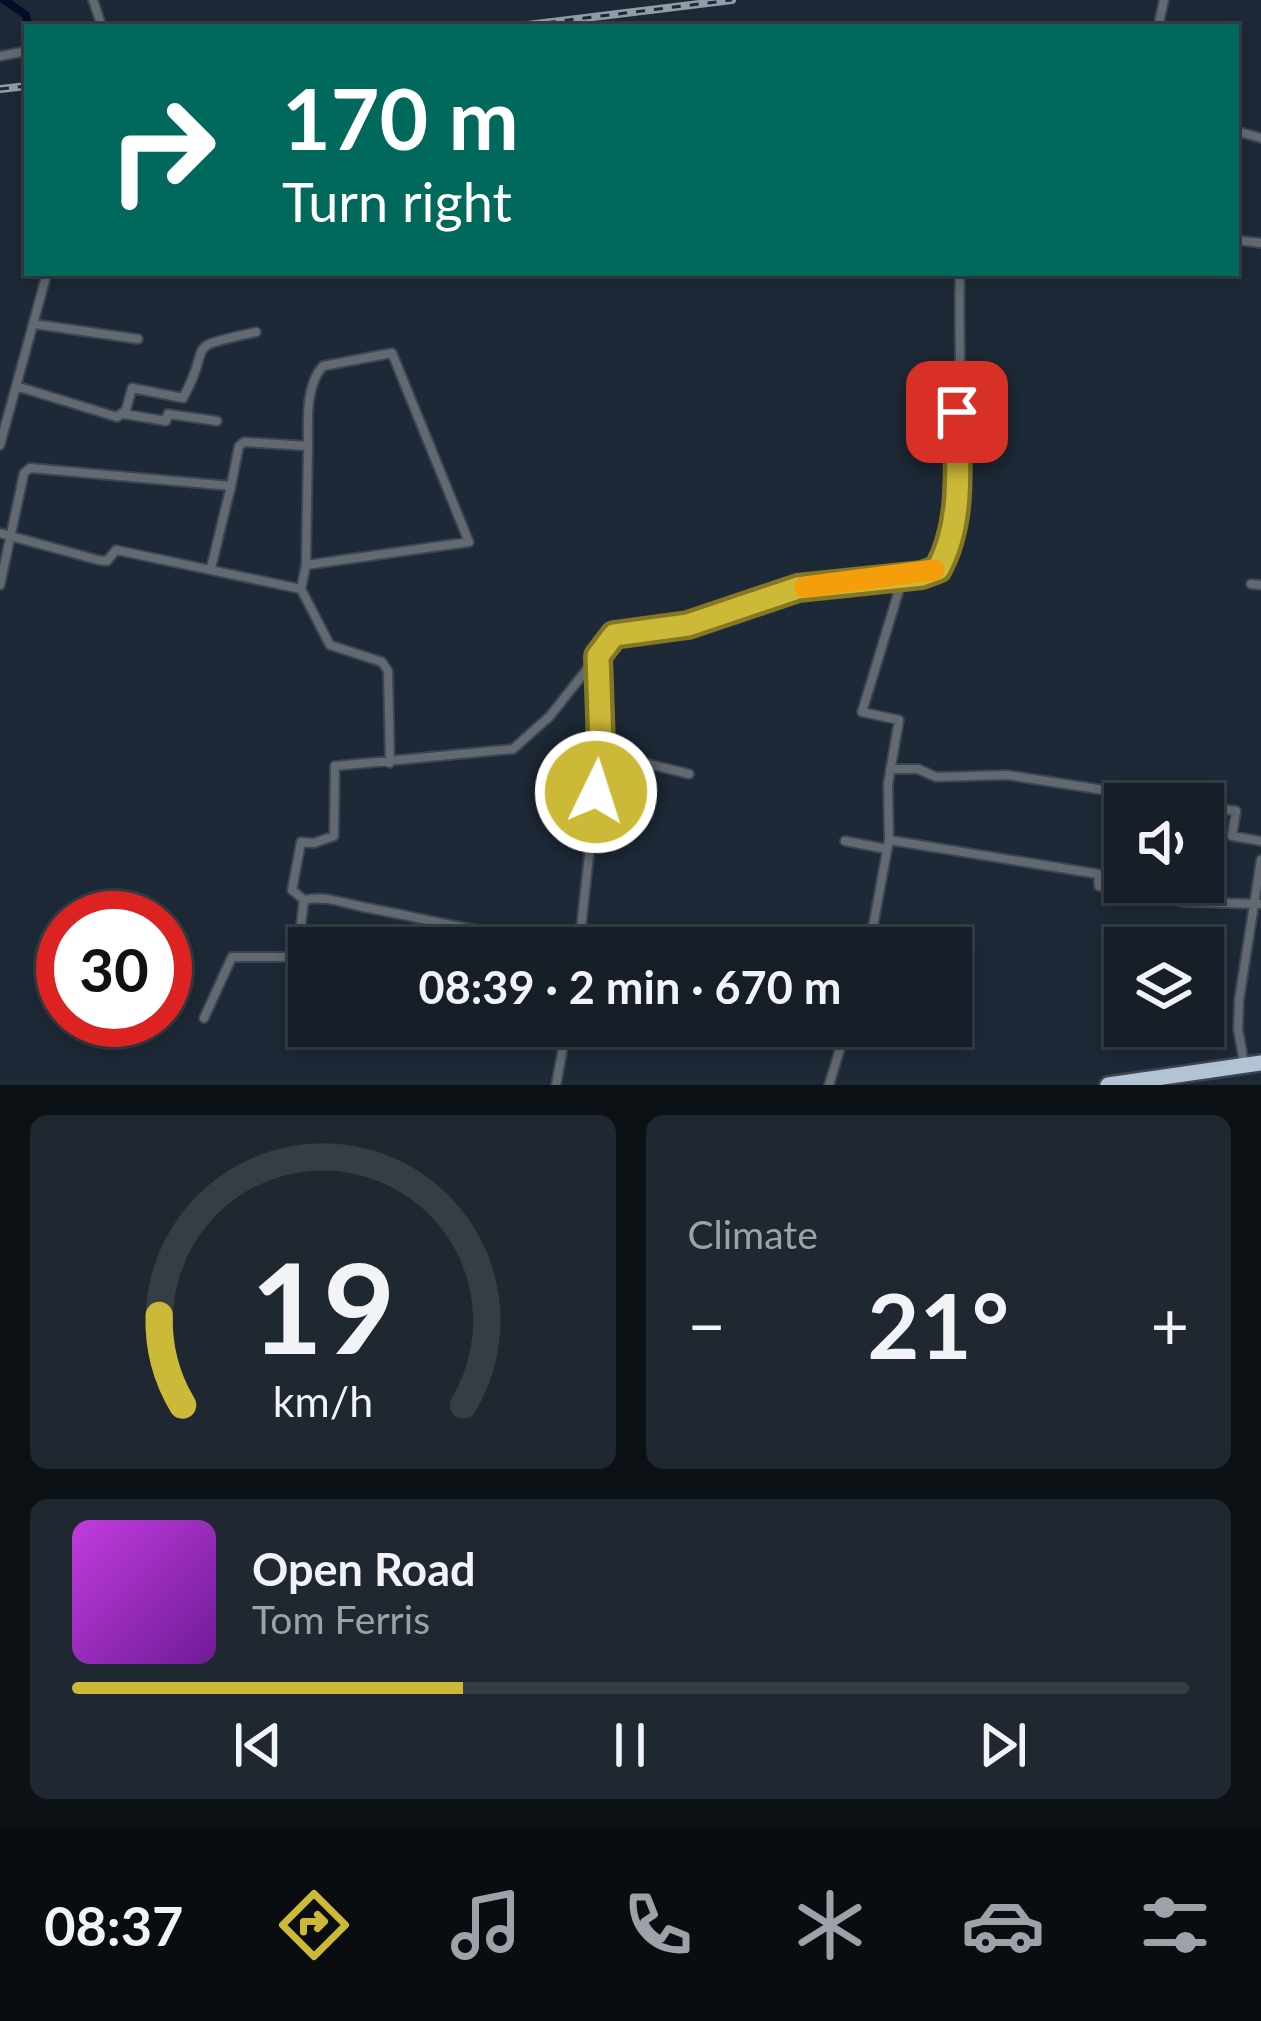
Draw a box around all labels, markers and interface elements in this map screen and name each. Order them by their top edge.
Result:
text: 170 m [282,67,519,168]
icon: right [84,72,240,228]
text: Turn right [282,169,512,234]
pin [906,361,1008,463]
icon: arrive [924,379,990,445]
position arrow [533,729,659,855]
map controls [1104,783,1224,1047]
button: sound [1104,783,1224,903]
speed limit sign: 30 [36,891,192,1047]
button: layers [1104,927,1224,1047]
text: 08:39 · 2 min · 670 m [419,960,841,1014]
text: Climate [688,1211,818,1257]
text: 19 [250,1231,395,1381]
text: 21° [867,1270,1009,1378]
text: − [688,1285,726,1364]
text: + [1151,1285,1189,1364]
text: km/h [273,1375,373,1426]
text: Open Road [252,1542,476,1596]
text: Tom Ferris [252,1596,430,1642]
icon: previous [225,1712,291,1778]
icon: pause [597,1712,663,1778]
icon: next [970,1712,1036,1778]
icon: directions [272,1883,356,1967]
icon: music [444,1883,528,1967]
icon: phone [616,1883,700,1967]
icon: climate [788,1883,872,1967]
icon: car [961,1883,1045,1967]
icon: filters [1133,1883,1217,1967]
text: 08:37 [44,1893,183,1958]

